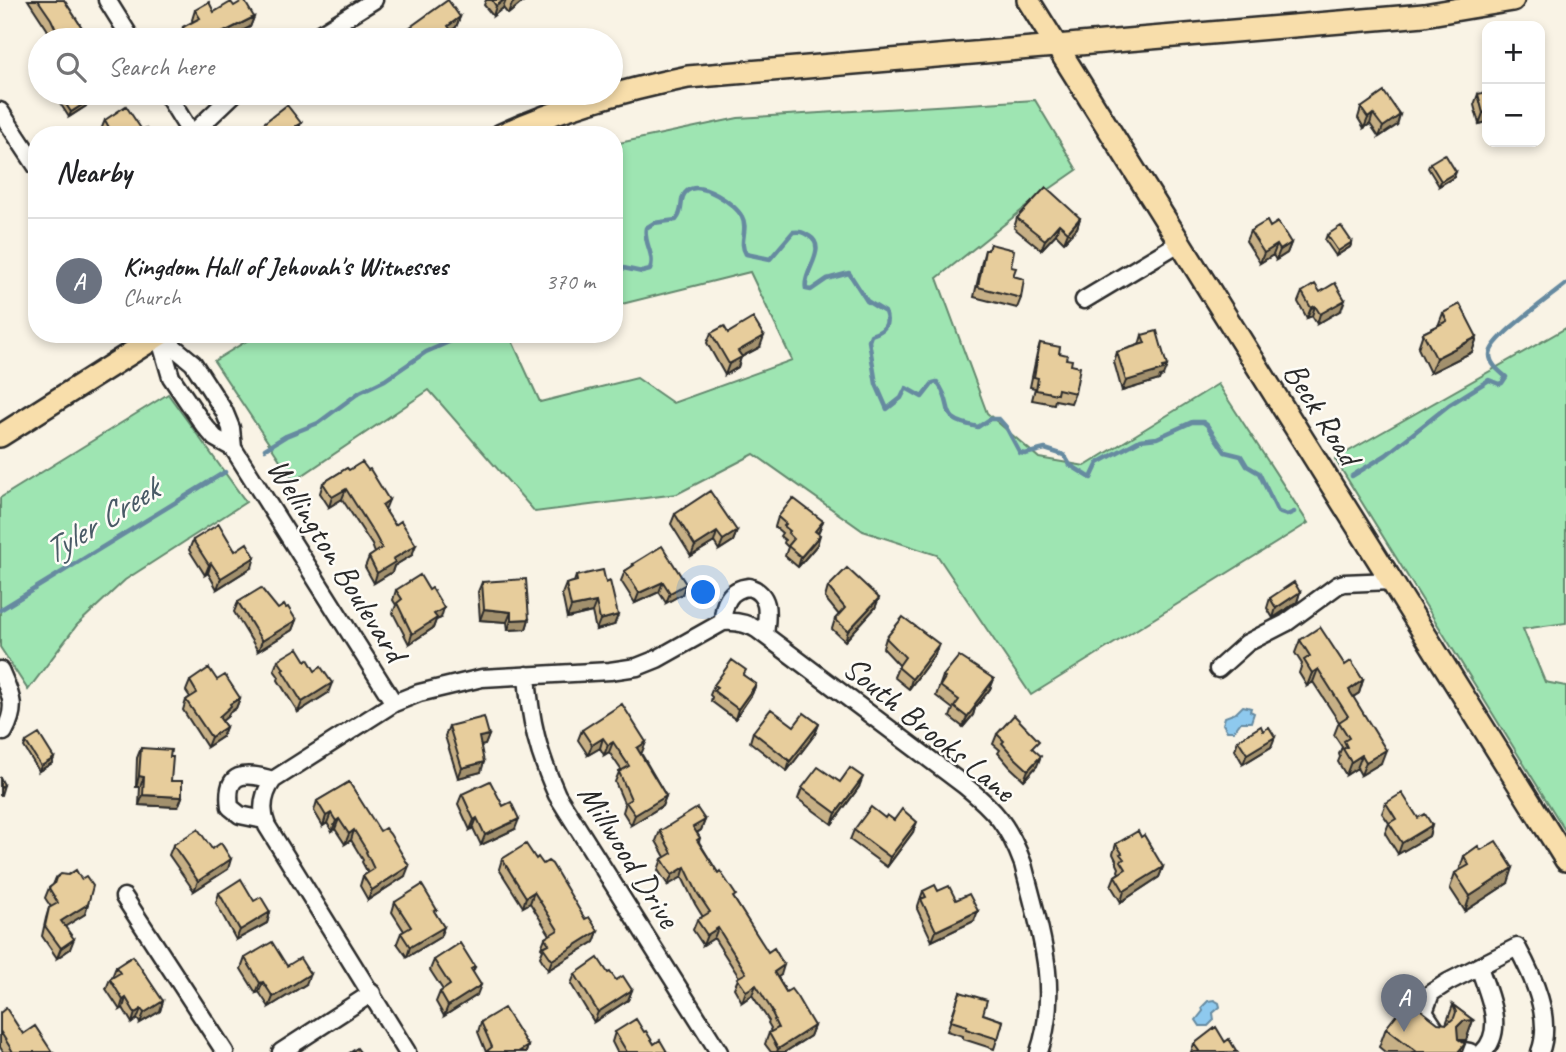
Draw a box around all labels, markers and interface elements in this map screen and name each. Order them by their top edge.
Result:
map controls [1482,21,1545,147]
button: + [1482,21,1545,84]
search box [28,28,623,105]
icon: search [52,48,90,86]
text: Search here [108,50,214,83]
button: − [1482,84,1545,147]
text: Nearby [56,153,132,191]
text: Kingdom Hall of Jehovah's Witnesses [123,250,448,283]
text: A [73,267,85,296]
text: 370 m [546,267,595,296]
text: Church [123,283,181,312]
street label: Beck Road [1274,354,1373,477]
street label: Wellington Boulevard [258,450,419,673]
water label: Tyler Creek [33,464,172,574]
your location [686,575,720,609]
street label: South Brooks Lane [835,646,1026,813]
street label: Millwood Drive [569,776,691,937]
pin: A [1381,974,1427,1032]

